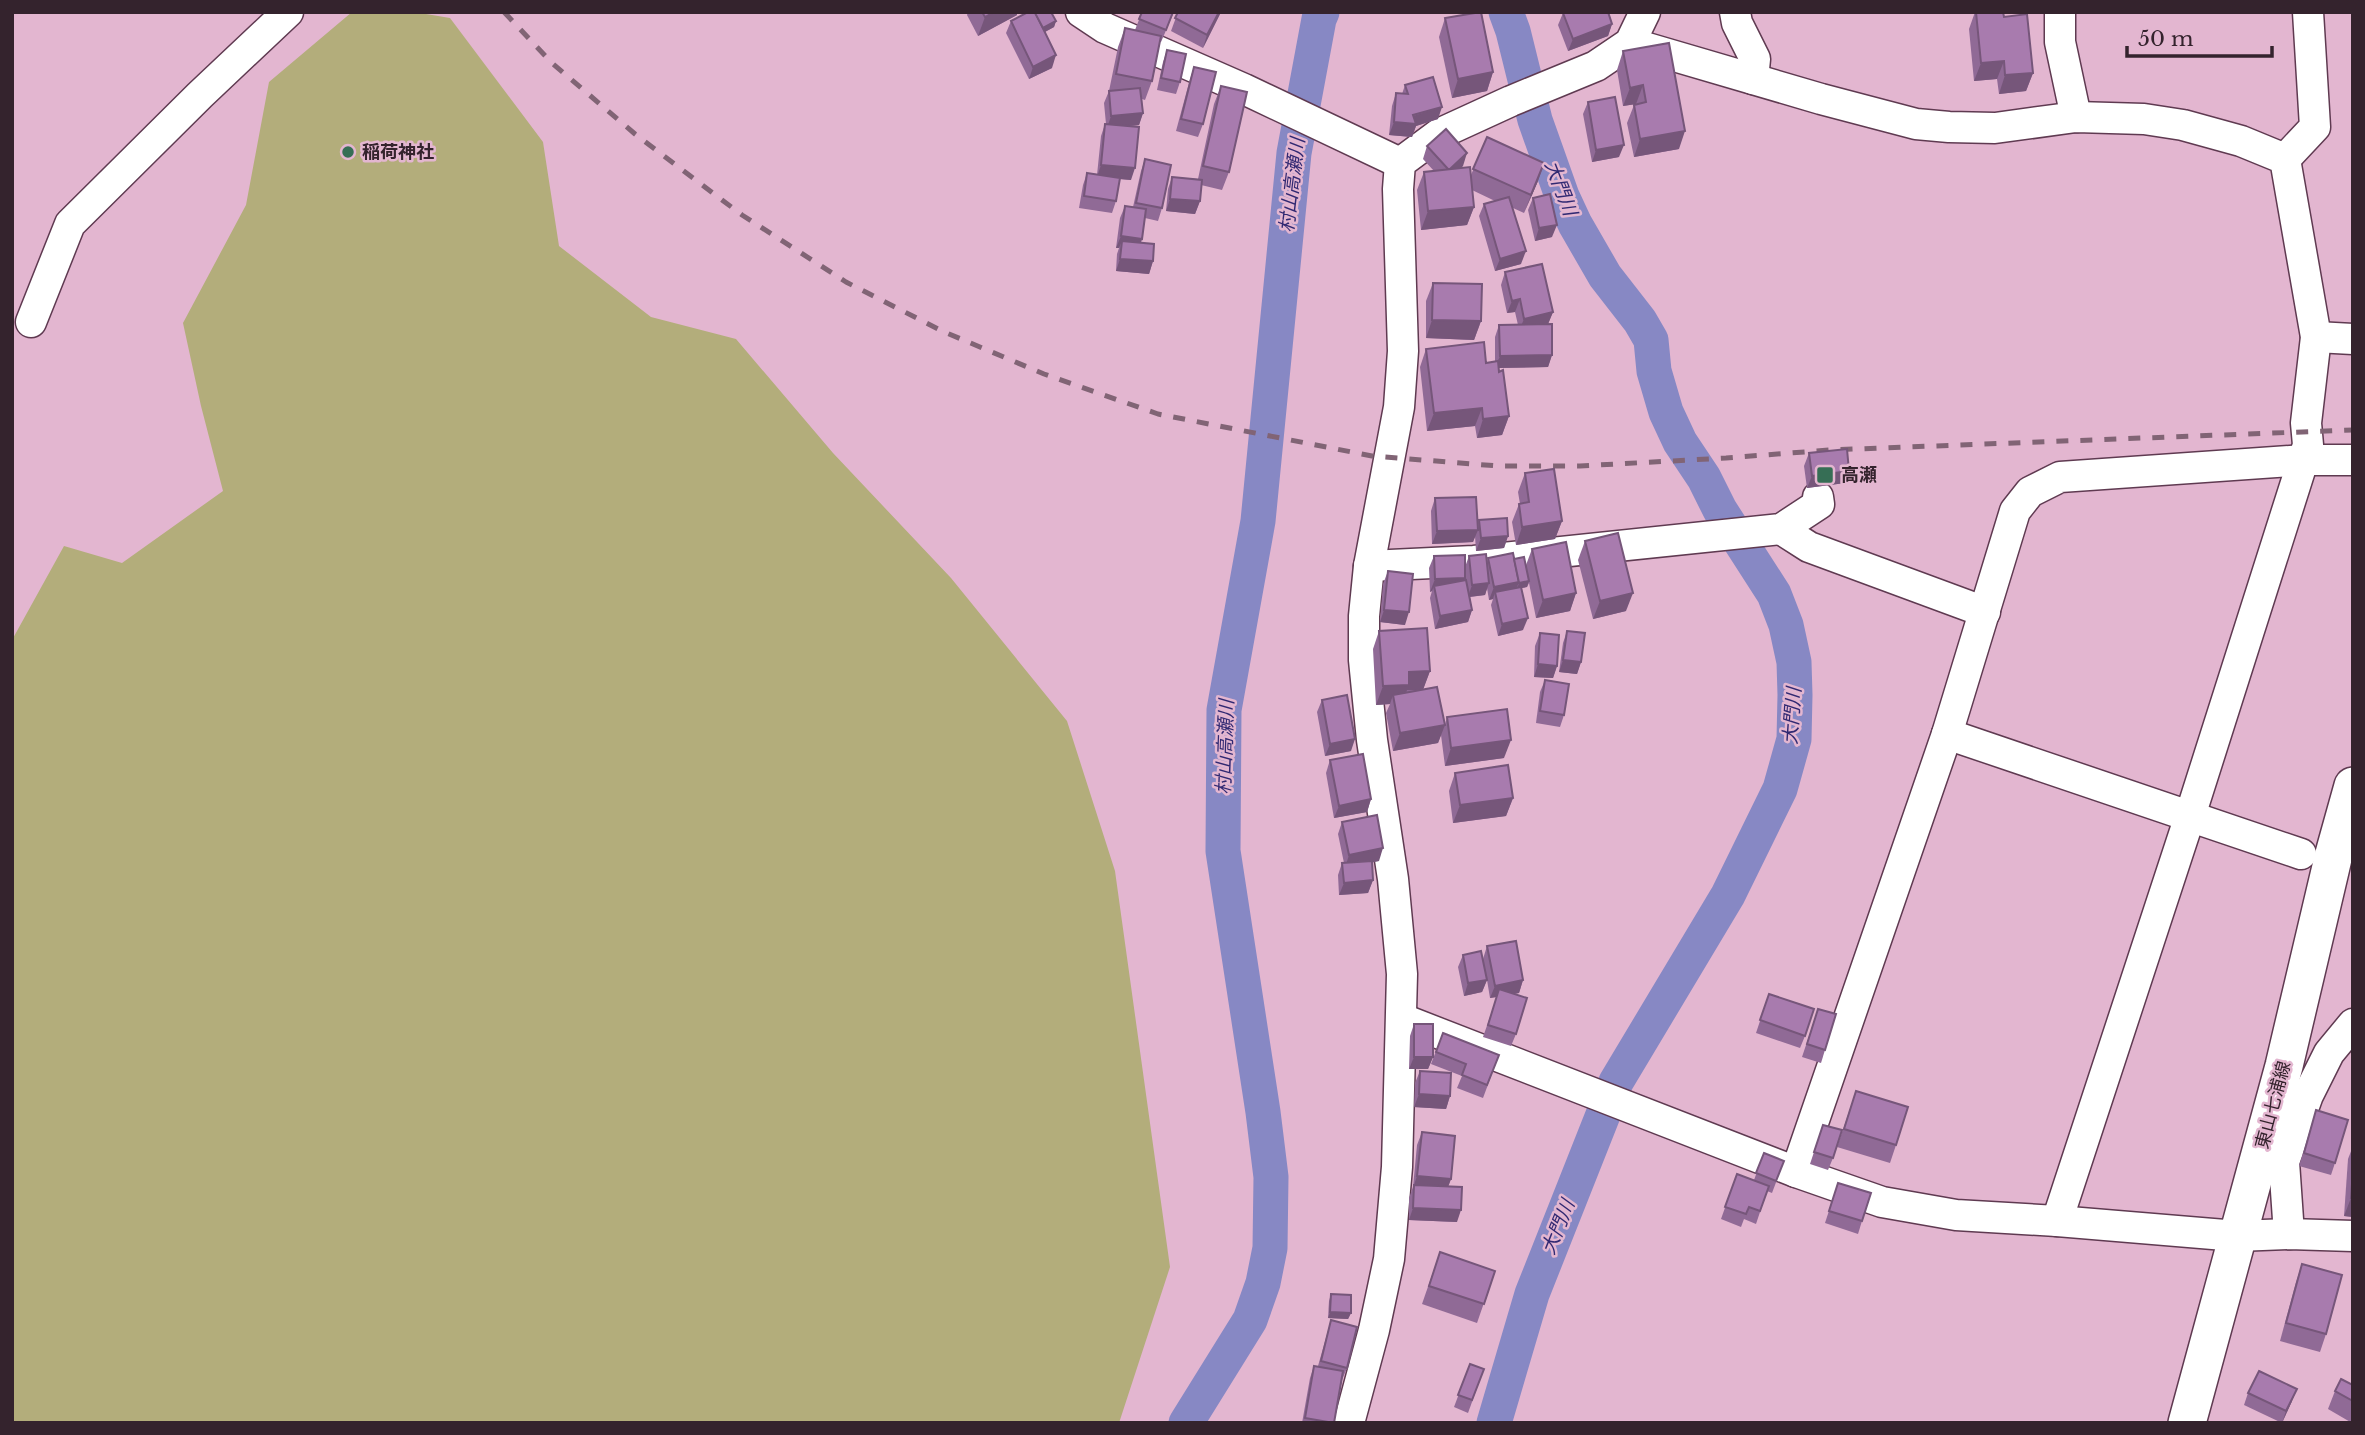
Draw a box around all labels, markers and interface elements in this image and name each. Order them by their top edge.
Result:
scale bar [2127,14,2272,58]
text: 50 m [2138,26,2194,52]
water label: 村山高瀬川 [1275,134,1309,234]
place label: 稲荷神社 [362,141,434,163]
marker: 稲荷神社 [340,144,356,160]
water label: 大門川 [1540,157,1583,221]
place label: 高瀬 [1841,464,1877,486]
marker: 高瀬 [1815,465,1835,485]
water label: 大門川 [1779,685,1806,745]
water label: 村山高瀬川 [1212,697,1238,795]
street label: 東山七浦線 [2251,1059,2295,1151]
water label: 大門川 [1537,1194,1580,1258]

